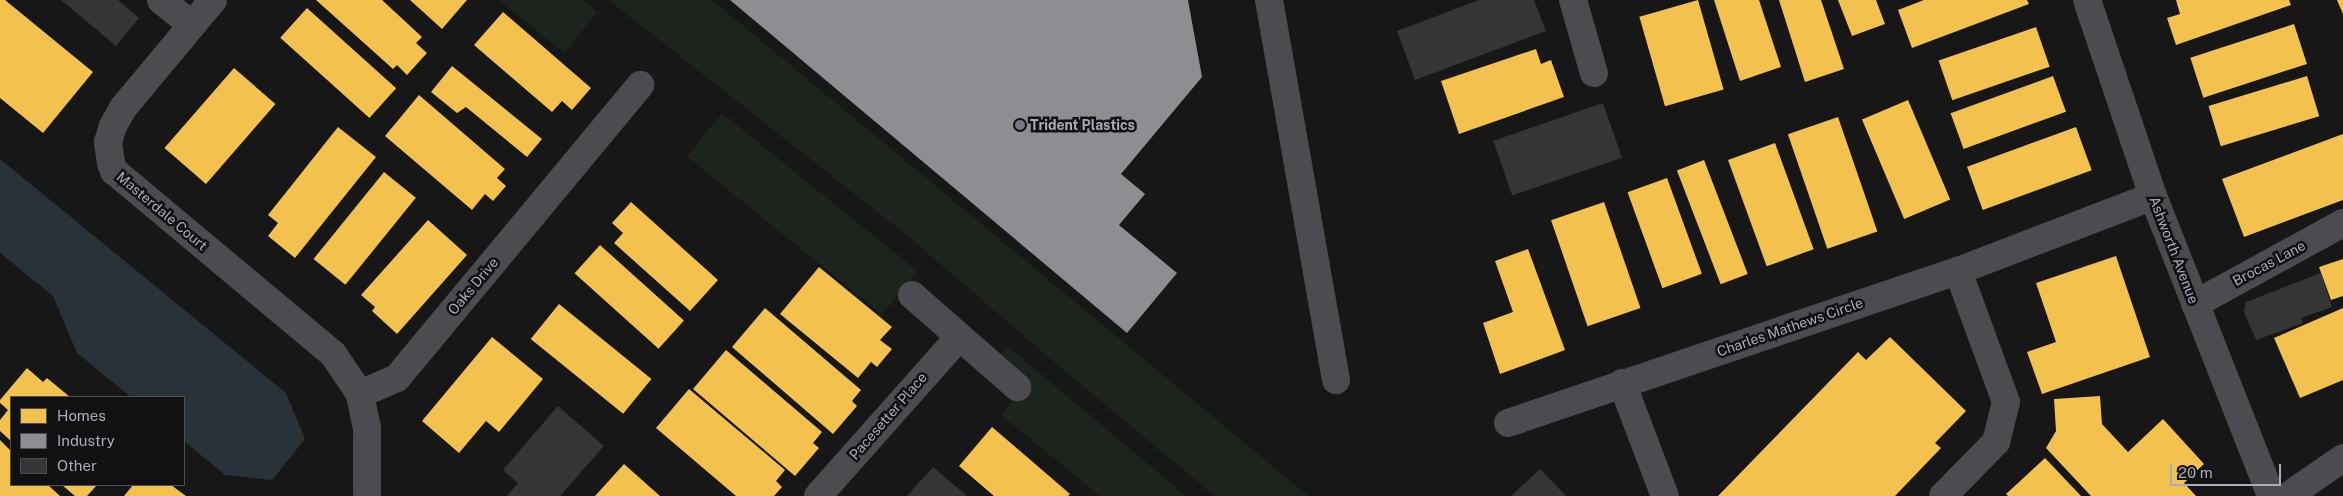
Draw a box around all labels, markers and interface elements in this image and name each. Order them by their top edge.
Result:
place label: Trident Plastics [1030,117,1135,133]
marker: Trident Plastics [1014,119,1026,131]
street label: Masterdale Court [113,168,211,254]
street label: Ashworth Avenue [2146,194,2202,306]
street label: Brocas Lane [2230,237,2308,289]
street label: Oaks Drive [444,254,502,318]
street label: Charles Mathews Circle [1715,294,1865,360]
street label: Pacesetter Place [846,369,930,463]
legend [10,396,185,486]
text: Homes [57,407,106,424]
text: Industry [57,432,115,449]
scale bar [2173,454,2284,486]
text: Other [57,457,97,474]
text: 20 m [2178,464,2213,481]

